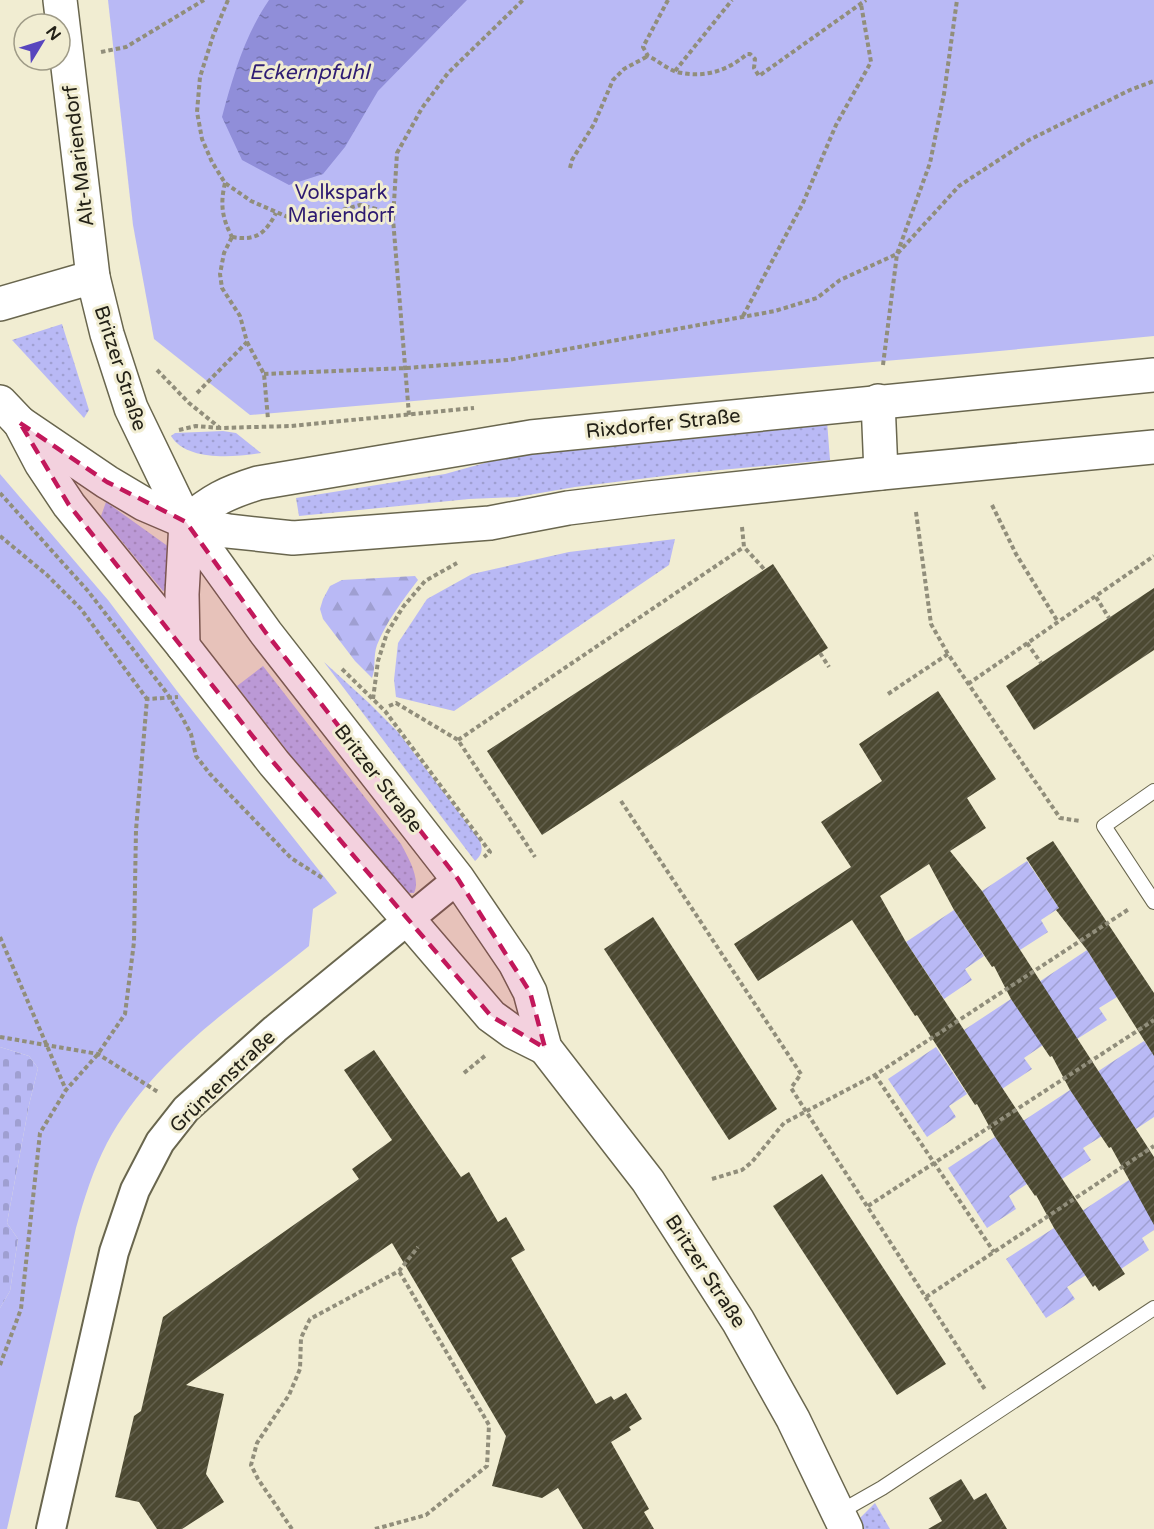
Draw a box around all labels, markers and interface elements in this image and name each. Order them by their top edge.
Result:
north arrow [12,12,72,72]
text: N [41,22,65,45]
water label: Eckernpfuhl [249,60,372,85]
street label: Alt-Mariendorf [58,83,100,228]
park label: Volkspark Mariendorf [288,181,395,228]
street label: Britzer Straße [89,303,152,434]
street label: Rixdorfer Straße [585,404,742,444]
street label: Britzer Straße [329,720,428,837]
street label: Grüntenstraße [165,1025,280,1138]
street label: Britzer Straße [660,1210,751,1333]

